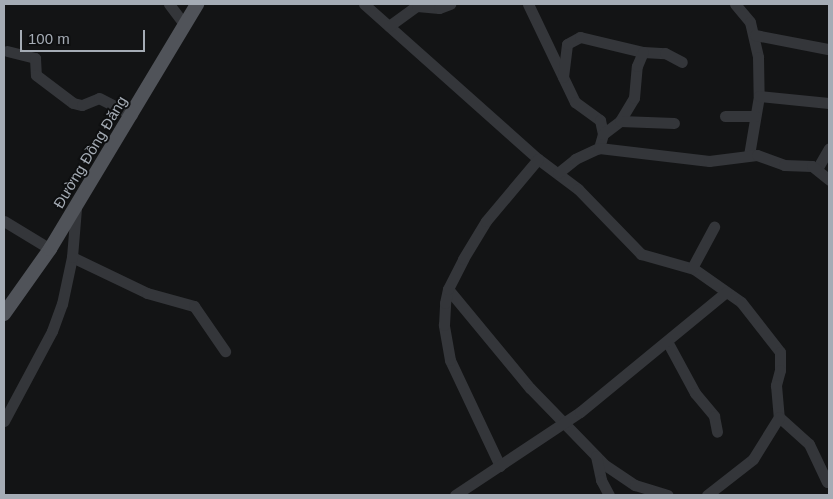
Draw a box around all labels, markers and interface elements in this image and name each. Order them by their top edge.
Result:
scale bar [22,20,148,52]
text: 100 m [28,30,70,47]
street label: Đường Đồng Đăng [49,93,131,211]

